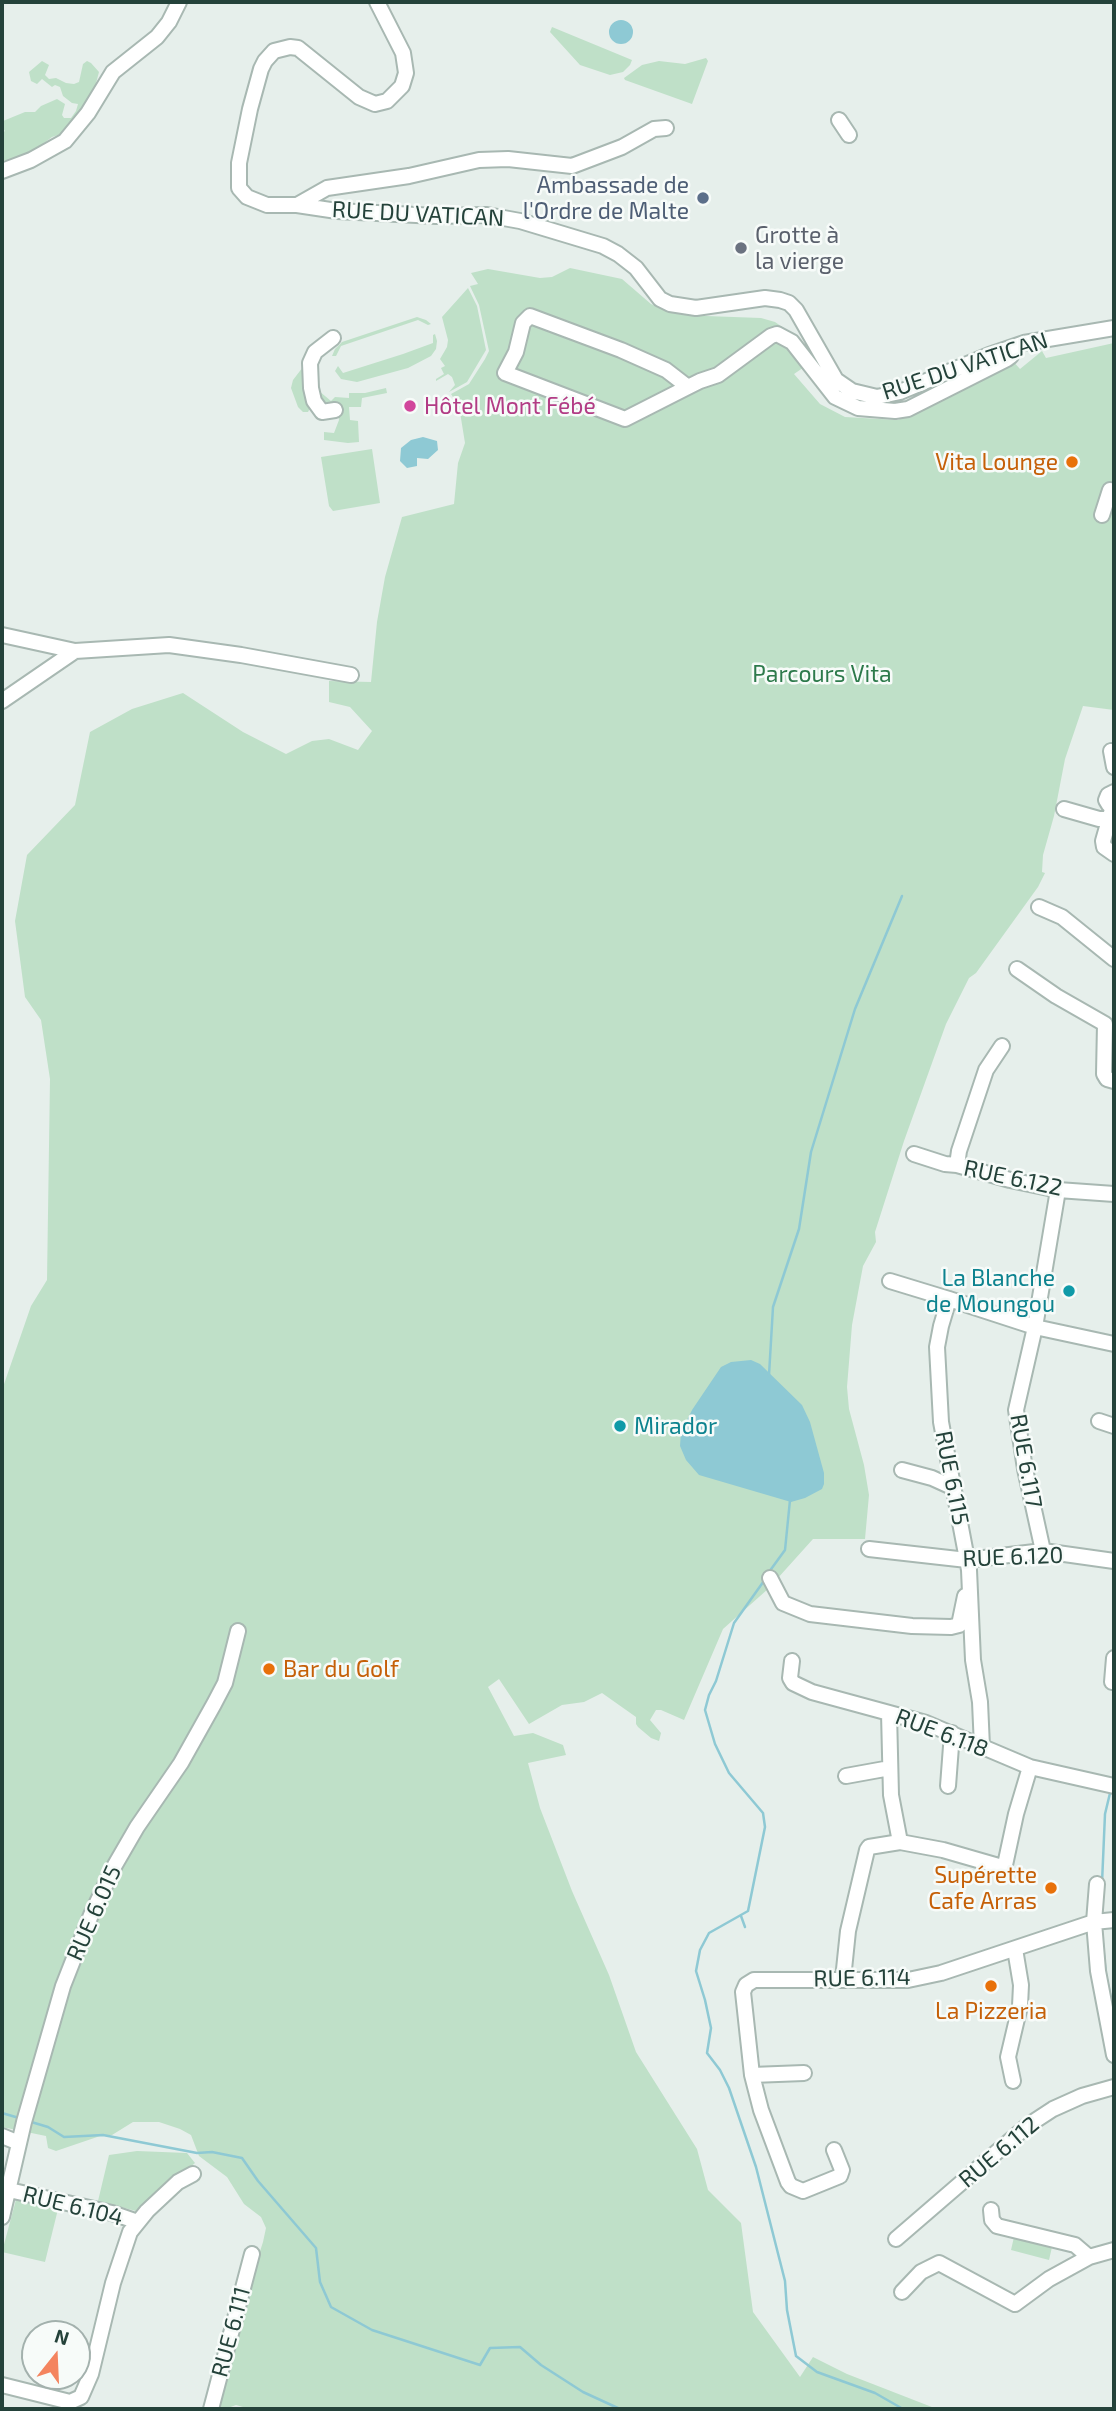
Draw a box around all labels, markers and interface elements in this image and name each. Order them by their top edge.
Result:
place label: Ambassade de l'Ordre de Malte [523,171,689,225]
marker: Ambassade de l'Ordre de Malte [695,190,711,206]
street label: RUE DU VATICAN [331,196,505,232]
place label: Grotte à la vierge [755,221,844,275]
marker: Grotte à la vierge [733,240,749,256]
street label: RUE DU VATICAN [879,326,1051,406]
place label: Hôtel Mont Fébé [424,392,596,420]
marker: Hôtel Mont Fébé [402,398,418,414]
place label: Vita Lounge [935,448,1058,476]
marker: Vita Lounge [1064,454,1080,470]
park label: Parcours Vita [752,660,892,688]
street label: RUE 6.122 [961,1154,1065,1202]
place label: La Blanche de Moungou [926,1264,1055,1318]
marker: La Blanche de Moungou [1061,1283,1077,1299]
place label: Mirador [634,1412,717,1440]
street label: RUE 6.117 [1004,1412,1048,1510]
marker: Mirador [612,1418,628,1434]
street label: RUE 6.115 [929,1428,975,1528]
street label: RUE 6.120 [962,1541,1064,1573]
place label: Bar du Golf [283,1655,399,1683]
marker: Bar du Golf [261,1661,277,1677]
street label: RUE 6.118 [892,1703,992,1763]
street label: RUE 6.015 [61,1861,127,1965]
place label: Supérette Cafe Arras [928,1861,1037,1915]
marker: Supérette Cafe Arras [1043,1880,1059,1896]
street label: RUE 6.114 [813,1963,911,1993]
marker: La Pizzeria [983,1978,999,1994]
place label: La Pizzeria [935,1997,1047,2025]
street label: RUE 6.112 [953,2111,1045,2193]
street label: RUE 6.104 [20,2180,126,2232]
street label: RUE 6.111 [206,2284,256,2380]
north arrow [21,2320,91,2390]
text: N [52,2323,72,2350]

